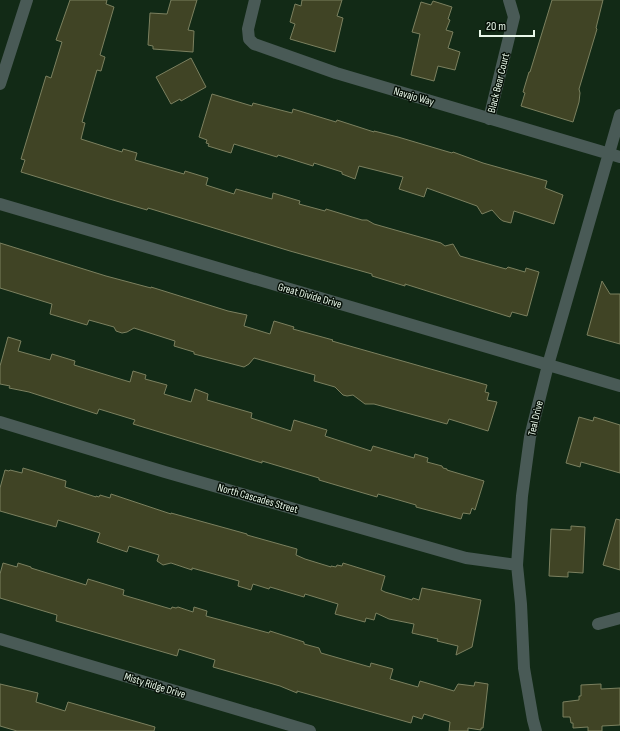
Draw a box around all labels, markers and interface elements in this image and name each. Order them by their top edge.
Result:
scale bar [480,12,534,38]
text: 20 m [486,19,506,34]
street label: Black Bear Court [485,51,512,114]
street label: Navajo Way [392,84,436,109]
street label: Great Divide Drive [276,280,343,311]
street label: Teal Drive [525,399,546,437]
street label: North Cascades Street [216,481,300,516]
street label: Misty Ridge Drive [123,670,187,701]

